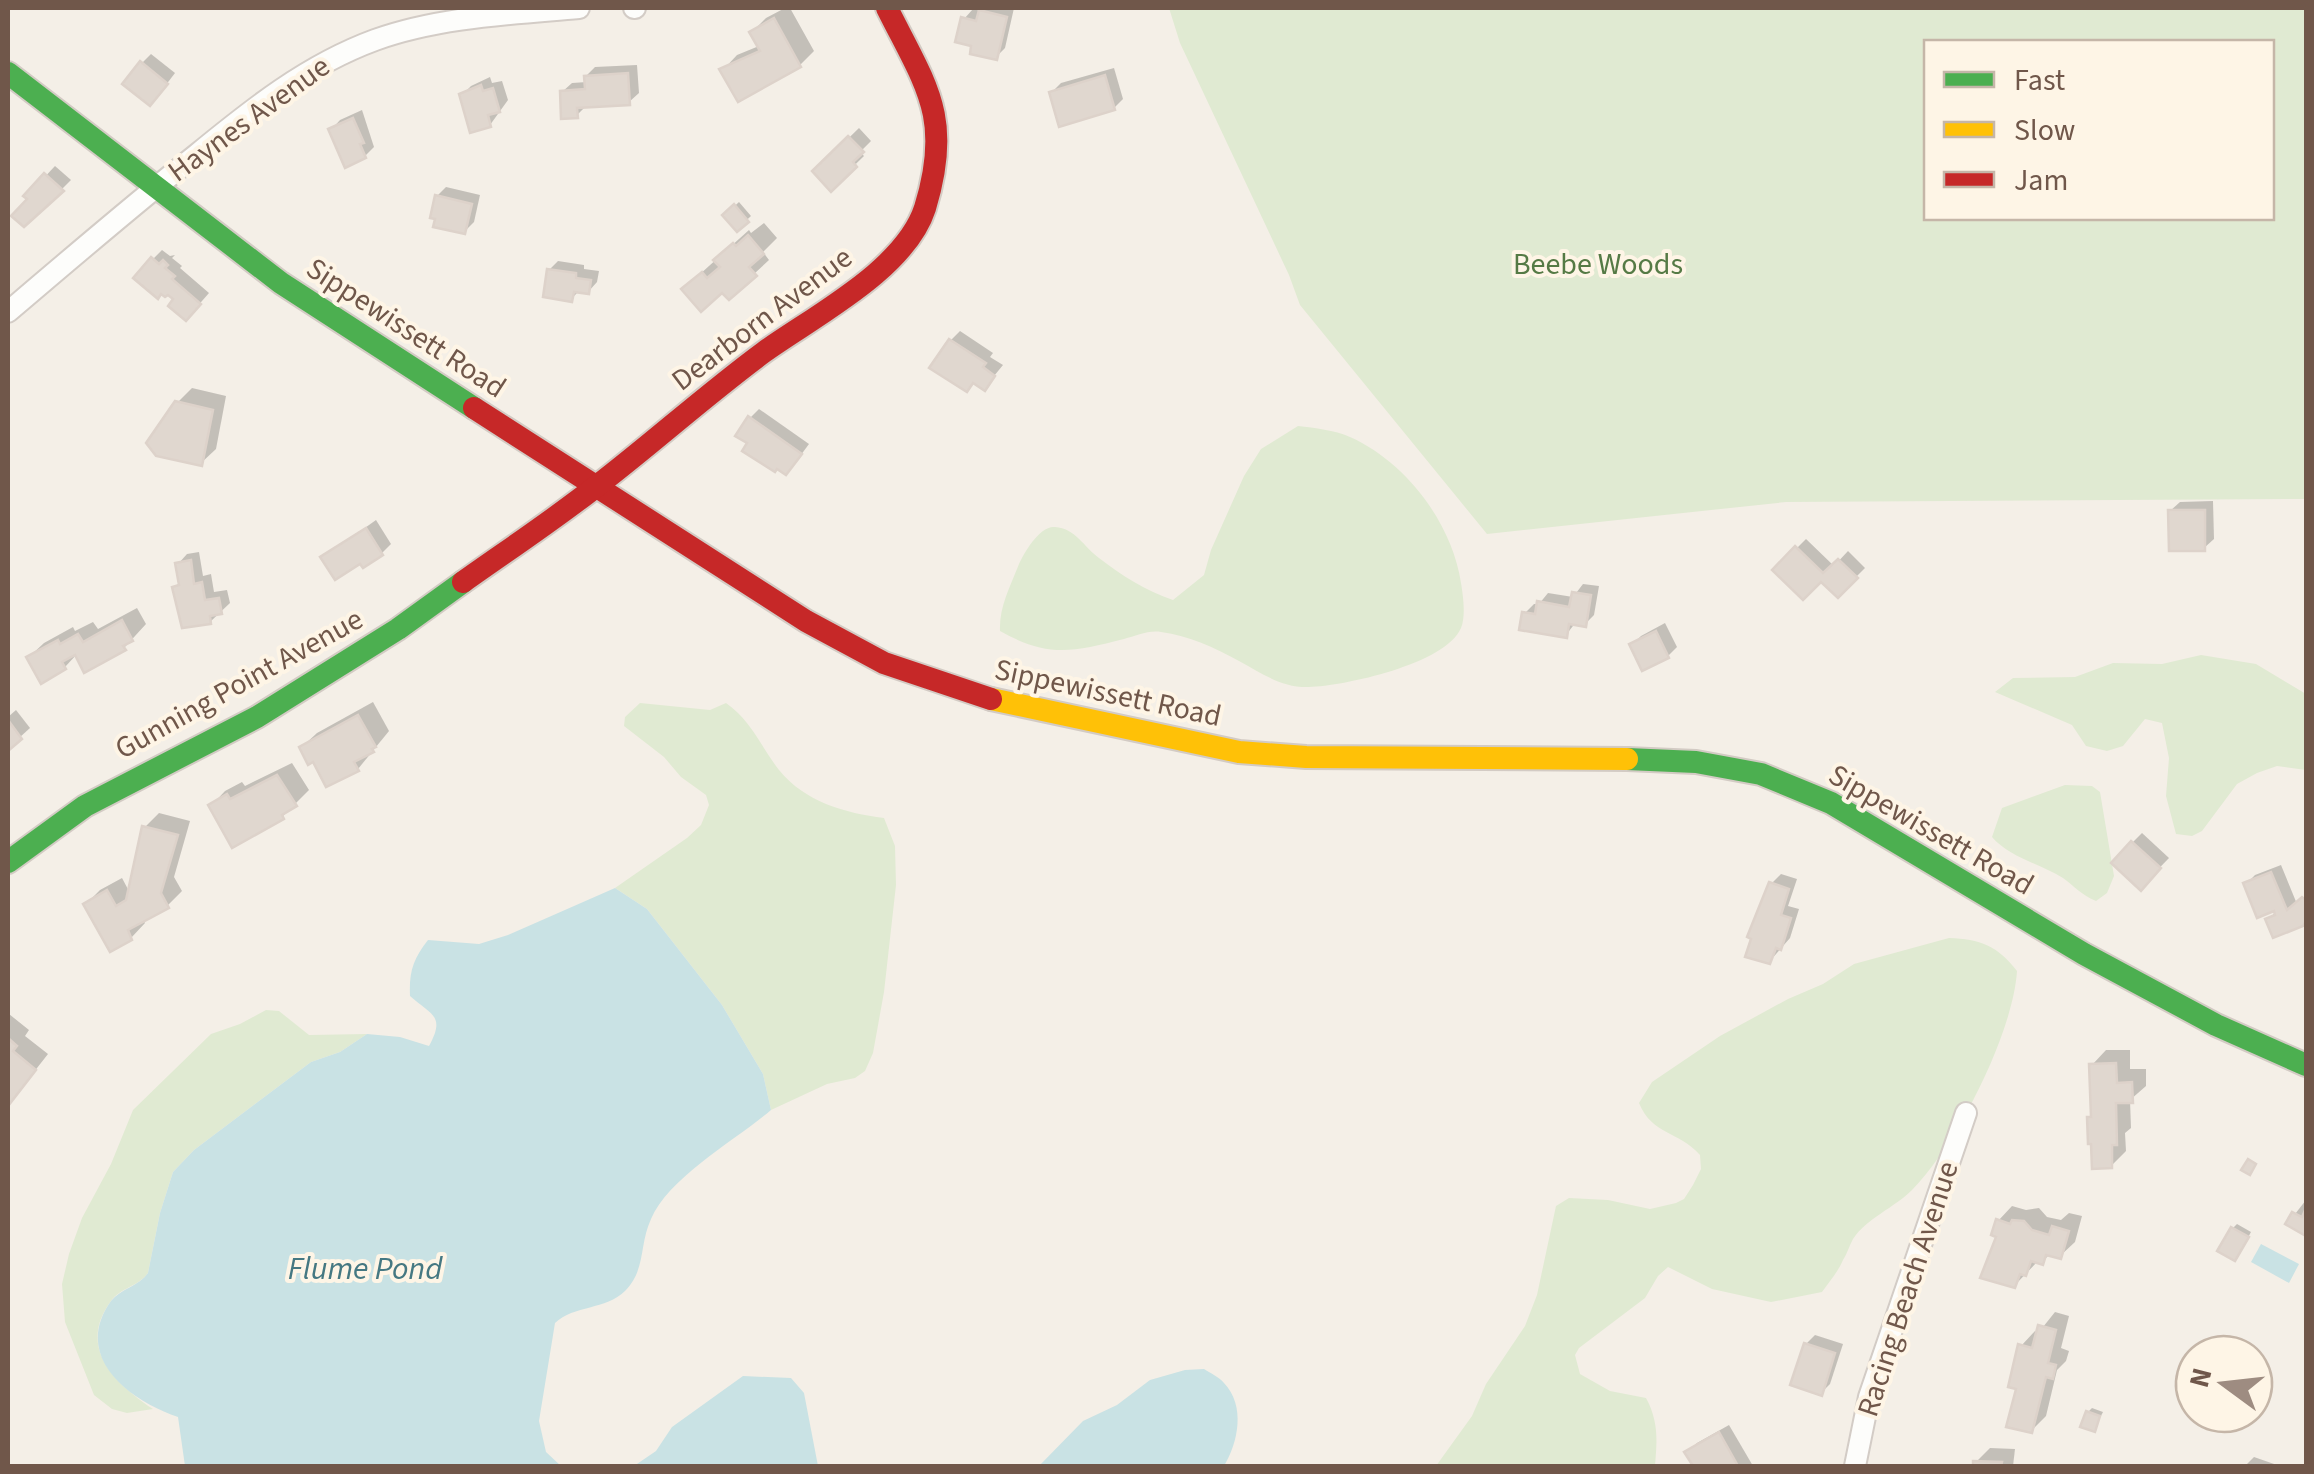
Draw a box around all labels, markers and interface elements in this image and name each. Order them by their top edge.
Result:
legend [1924,40,2274,220]
street label: Haynes Avenue [159,45,339,193]
text: Fast [2014,59,2065,102]
text: Slow [2014,109,2075,152]
text: Jam [2014,159,2068,202]
street label: Dearborn Avenue [663,237,861,401]
park label: Beebe Woods [1513,243,1683,286]
street label: Sippewissett Road [298,247,514,409]
street label: Gunning Point Avenue [107,598,371,770]
street label: Sippewissett Road [991,648,1225,738]
street label: Sippewissett Road [1820,754,2042,906]
street label: Racing Beach Avenue [1846,1156,1970,1422]
water label: Flume Pond [288,1246,443,1292]
north arrow [2174,1334,2274,1434]
text: N [2179,1364,2223,1392]

